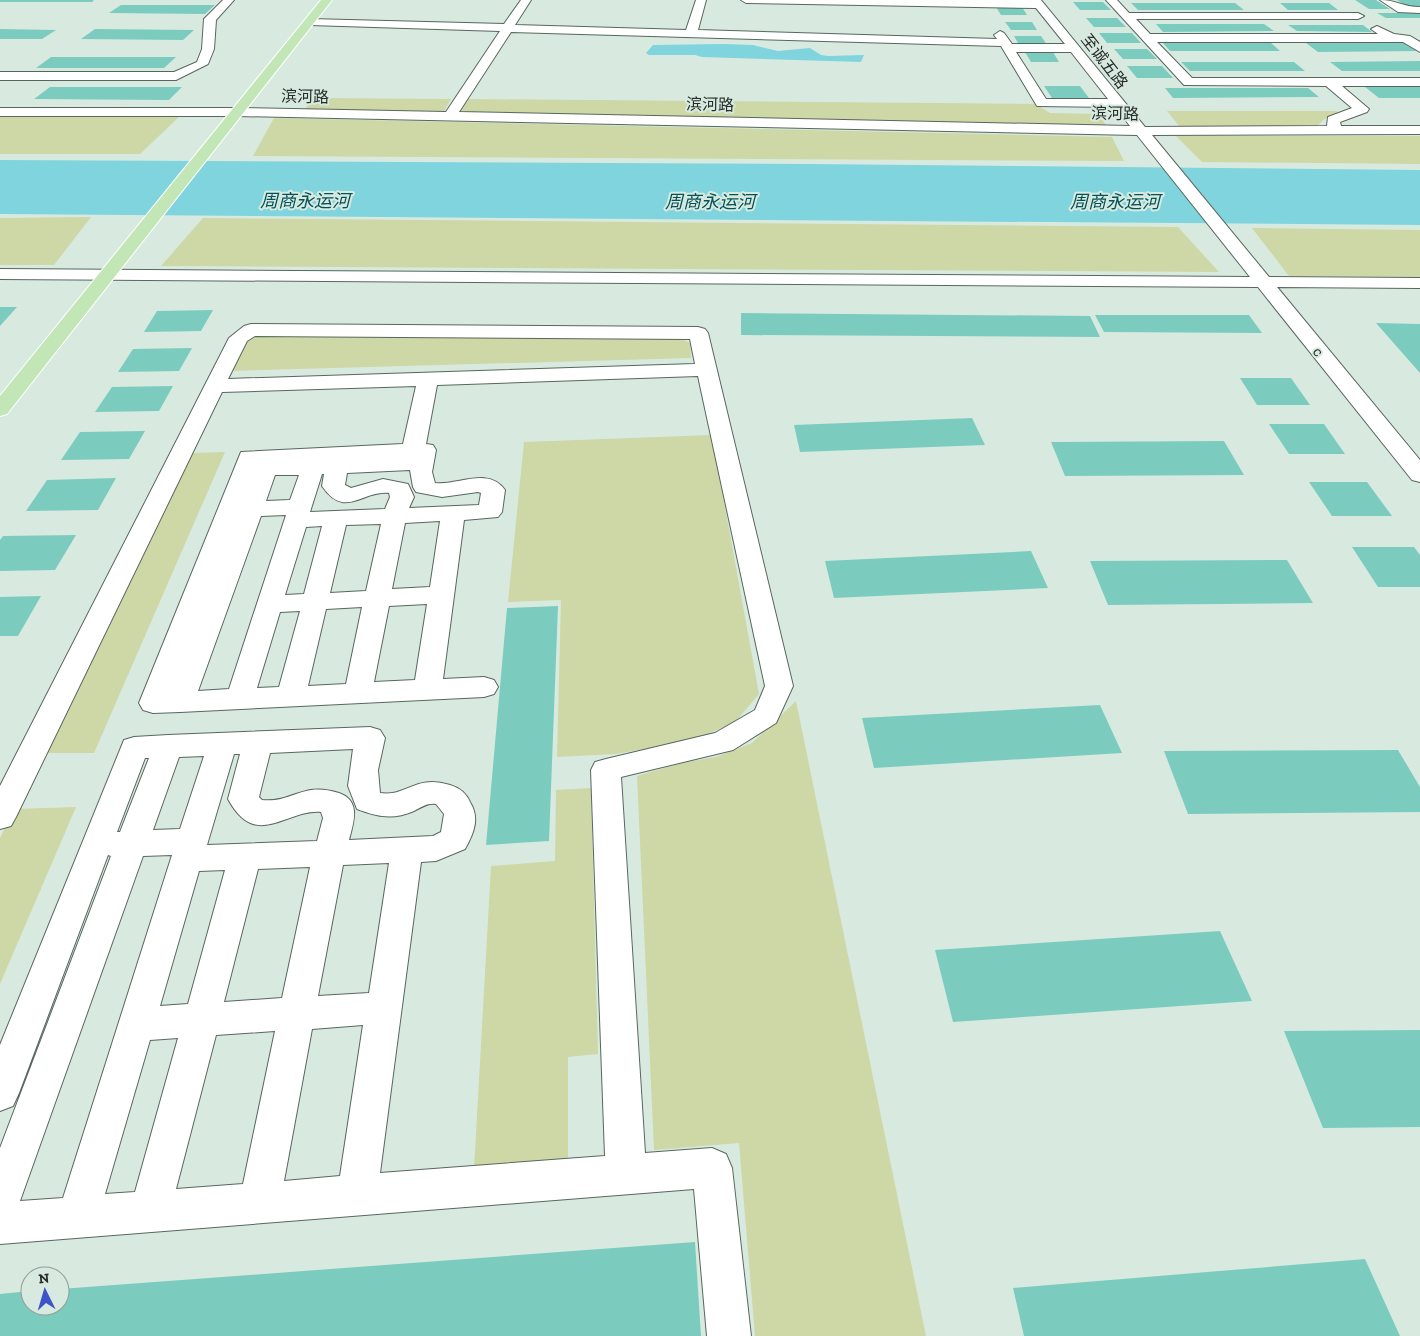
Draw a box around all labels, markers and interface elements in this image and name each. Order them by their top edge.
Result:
street label: 至诚五路 [1077,30,1132,92]
street label: 滨河路 [281,87,329,106]
street label: 滨河路 [686,95,734,114]
street label: 滨河路 [1091,104,1139,123]
water label: 周商永运河 [260,190,353,212]
water label: 周商永运河 [665,191,758,213]
water label: 周商永运河 [1070,191,1163,213]
street label: c [1309,342,1328,360]
north arrow [20,1266,70,1316]
text: N [38,1270,50,1287]

